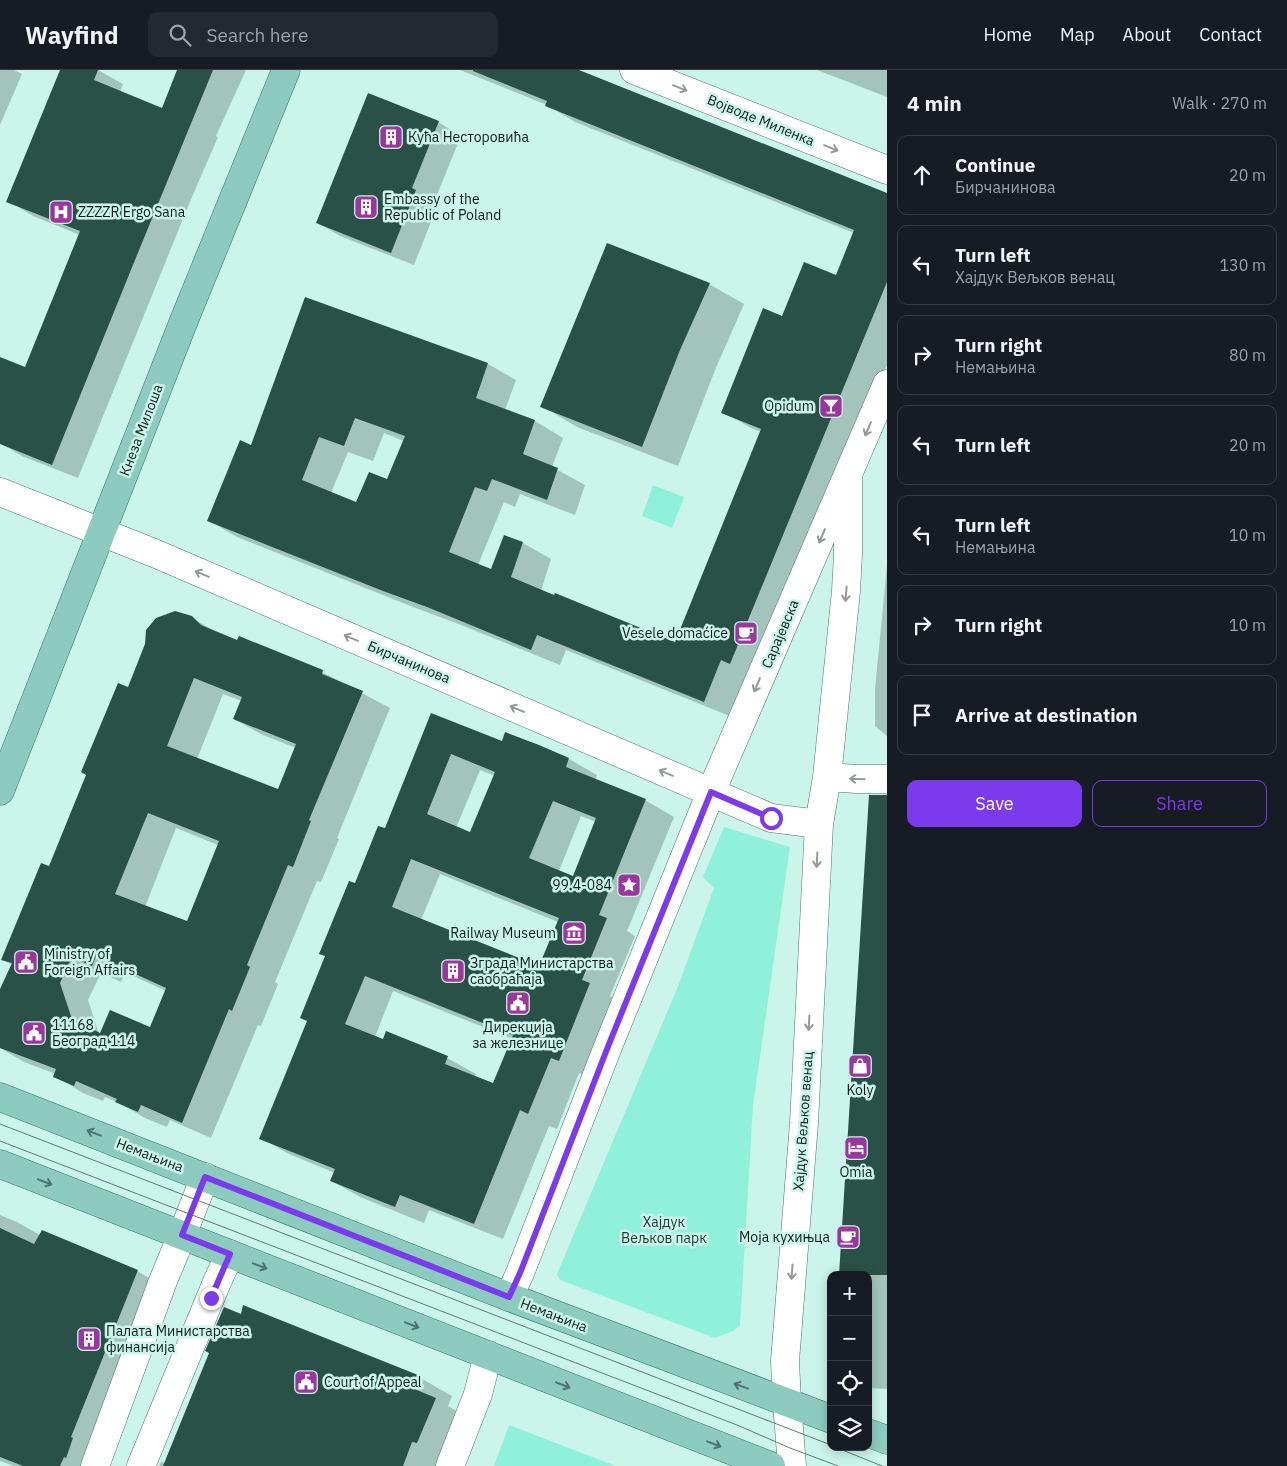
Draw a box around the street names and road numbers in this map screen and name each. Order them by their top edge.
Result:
street label: Војводе Миленка [705,90,818,150]
street label: Кнеза Милоша [115,381,167,478]
street label: Сарајевска [757,596,803,671]
street label: Бирчанинова [365,637,454,688]
street label: Хајдук Вељков венац [789,1050,817,1191]
street label: Немањина [114,1134,187,1176]
street label: Немањина [518,1294,591,1336]

